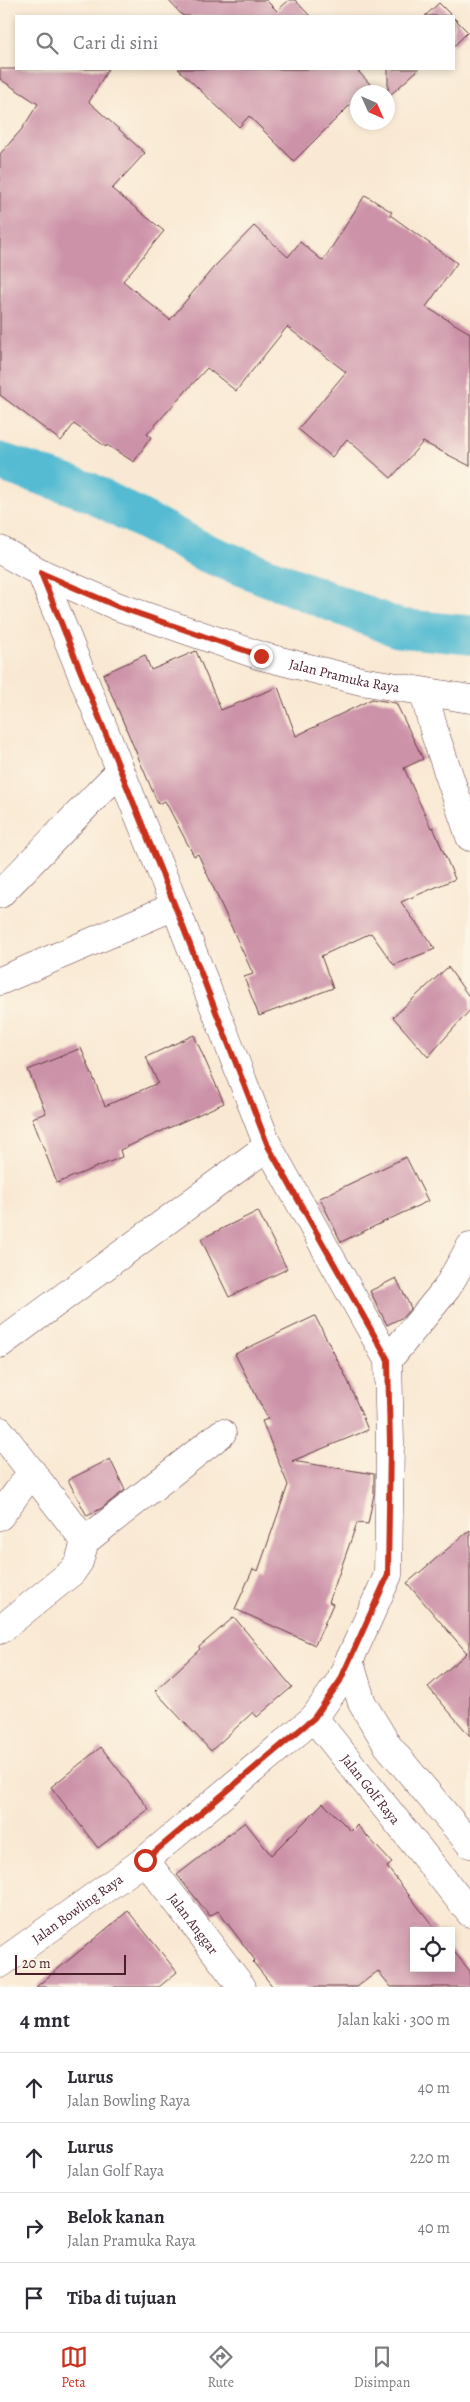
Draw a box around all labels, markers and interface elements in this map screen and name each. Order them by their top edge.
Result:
search box [15,15,455,70]
icon: search [33,29,61,57]
text: Cari di sini [73,30,158,56]
north arrow [350,85,395,130]
route end [250,645,273,668]
street label: Jalan Pramuka Raya [287,654,401,697]
street label: Jalan Golf Raya [336,1750,405,1829]
route start [134,1849,157,1872]
street label: Jalan Bowling Raya [28,1870,127,1948]
street label: Jalan Anggar [164,1889,223,1959]
map controls [410,1927,455,1972]
button: locate [410,1927,455,1972]
scale bar [15,1952,126,1975]
text: 20 m [22,1954,51,1973]
text: 4 mnt [20,2006,70,2034]
text: Jalan kaki · 300 m [337,2009,450,2031]
text: Lurus [67,2064,113,2090]
icon: ahead [20,2074,48,2102]
text: 40 m [418,2077,450,2099]
text: Jalan Bowling Raya [67,2090,190,2112]
text: Lurus [67,2134,113,2160]
icon: ahead [20,2144,48,2172]
text: 220 m [410,2147,450,2169]
text: Jalan Golf Raya [67,2160,164,2182]
text: Belok kanan [67,2204,165,2230]
icon: right [20,2214,48,2242]
text: 40 m [418,2217,450,2239]
text: Jalan Pramuka Raya [67,2230,196,2252]
icon: arrive [20,2284,48,2312]
text: Tiba di tujuan [67,2285,176,2311]
tab: Peta [60,2343,88,2392]
tab: Rute [207,2343,235,2392]
tab: Disimpan [354,2343,410,2392]

